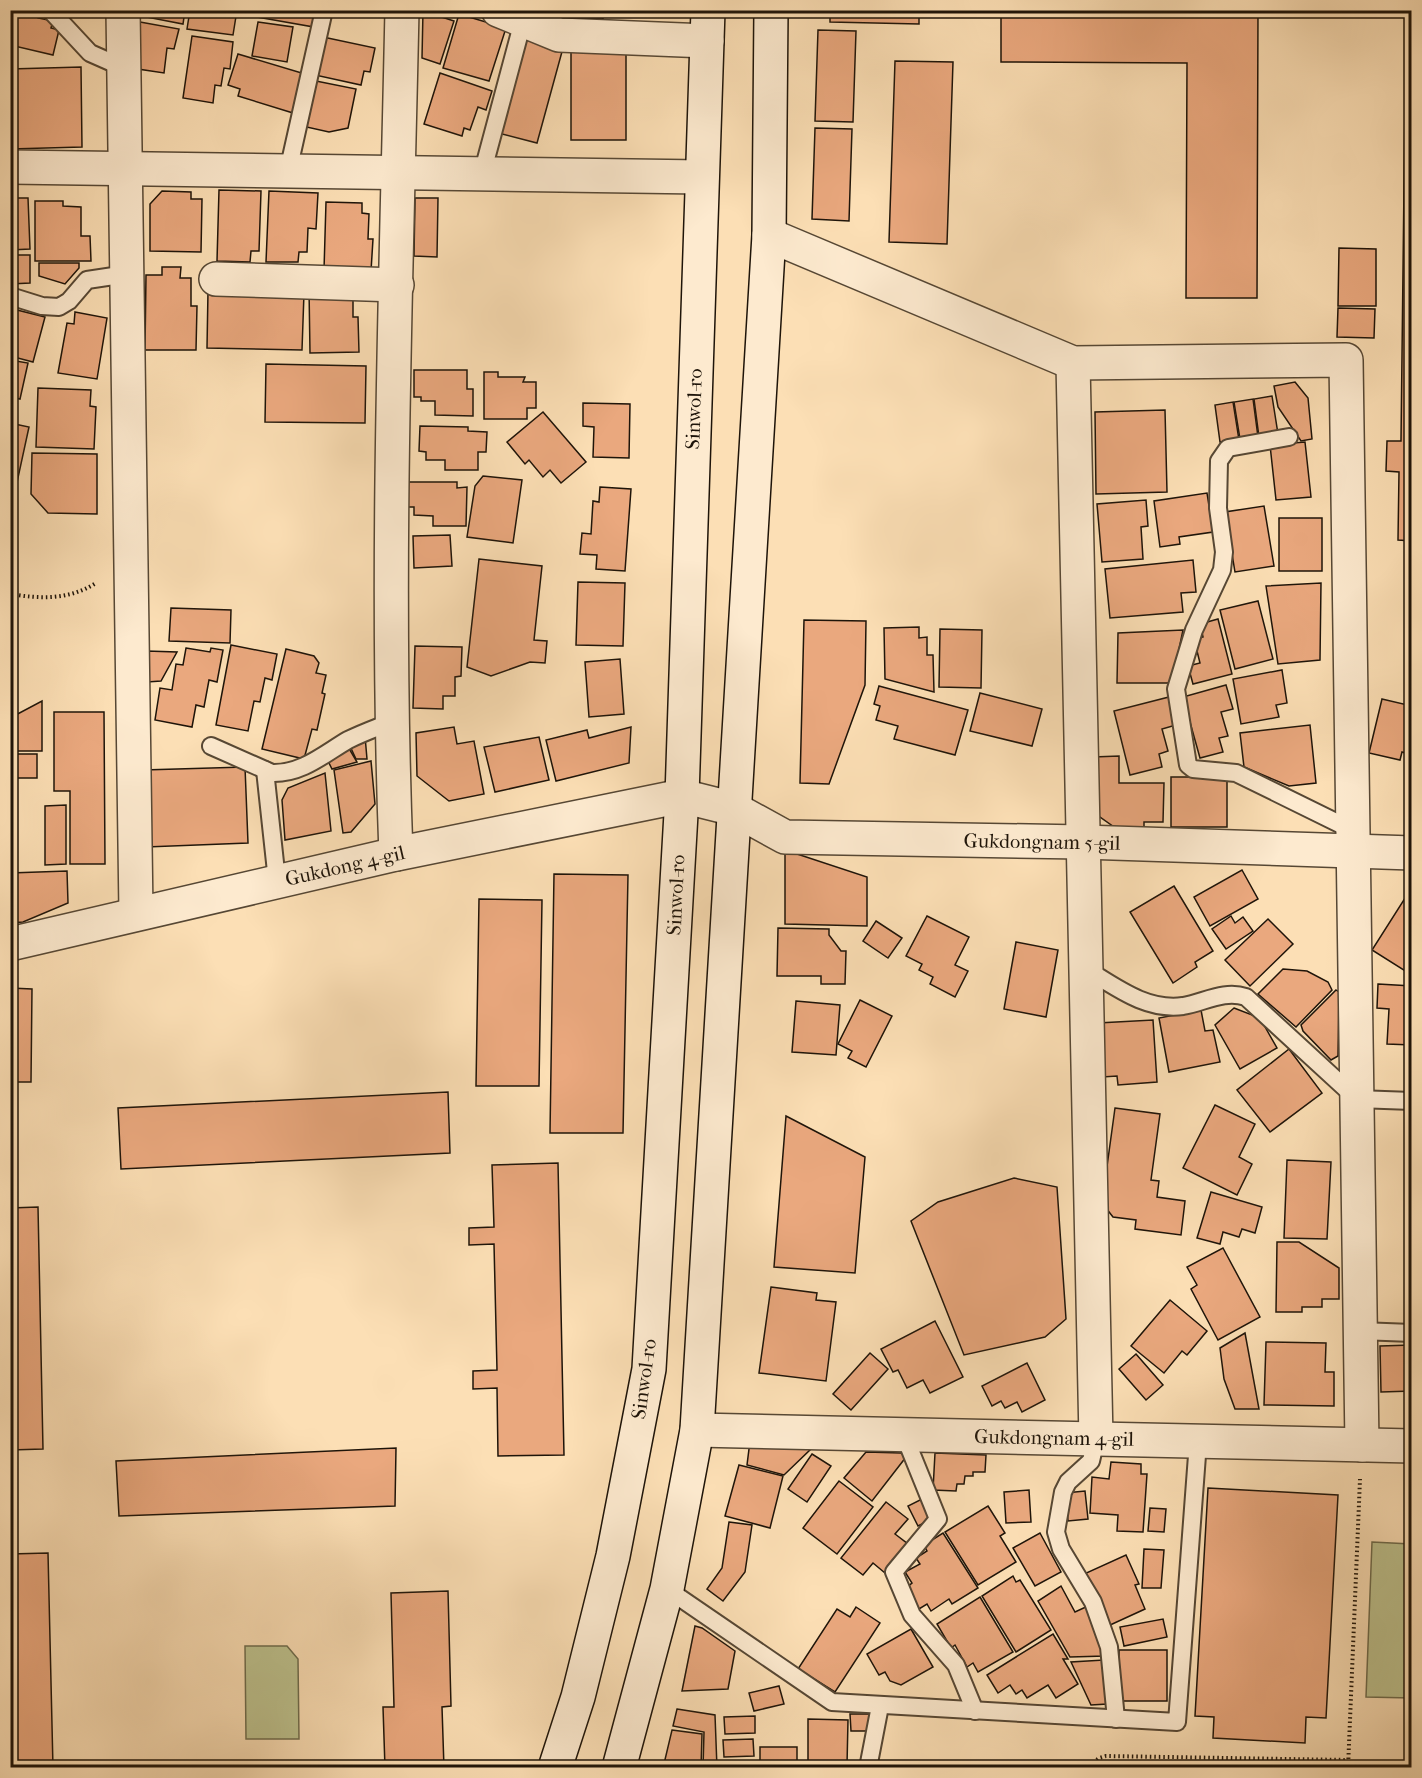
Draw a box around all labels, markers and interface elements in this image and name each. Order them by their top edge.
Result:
street label: Sinwol-ro [681,368,707,450]
street label: Gukdongnam 5-gil [963,829,1121,855]
street label: Gukdong 4-gil [283,841,408,891]
street label: Sinwol-ro [662,854,690,936]
street label: Sinwol-ro [627,1337,661,1421]
street label: Gukdongnam 4-gil [974,1425,1135,1451]

